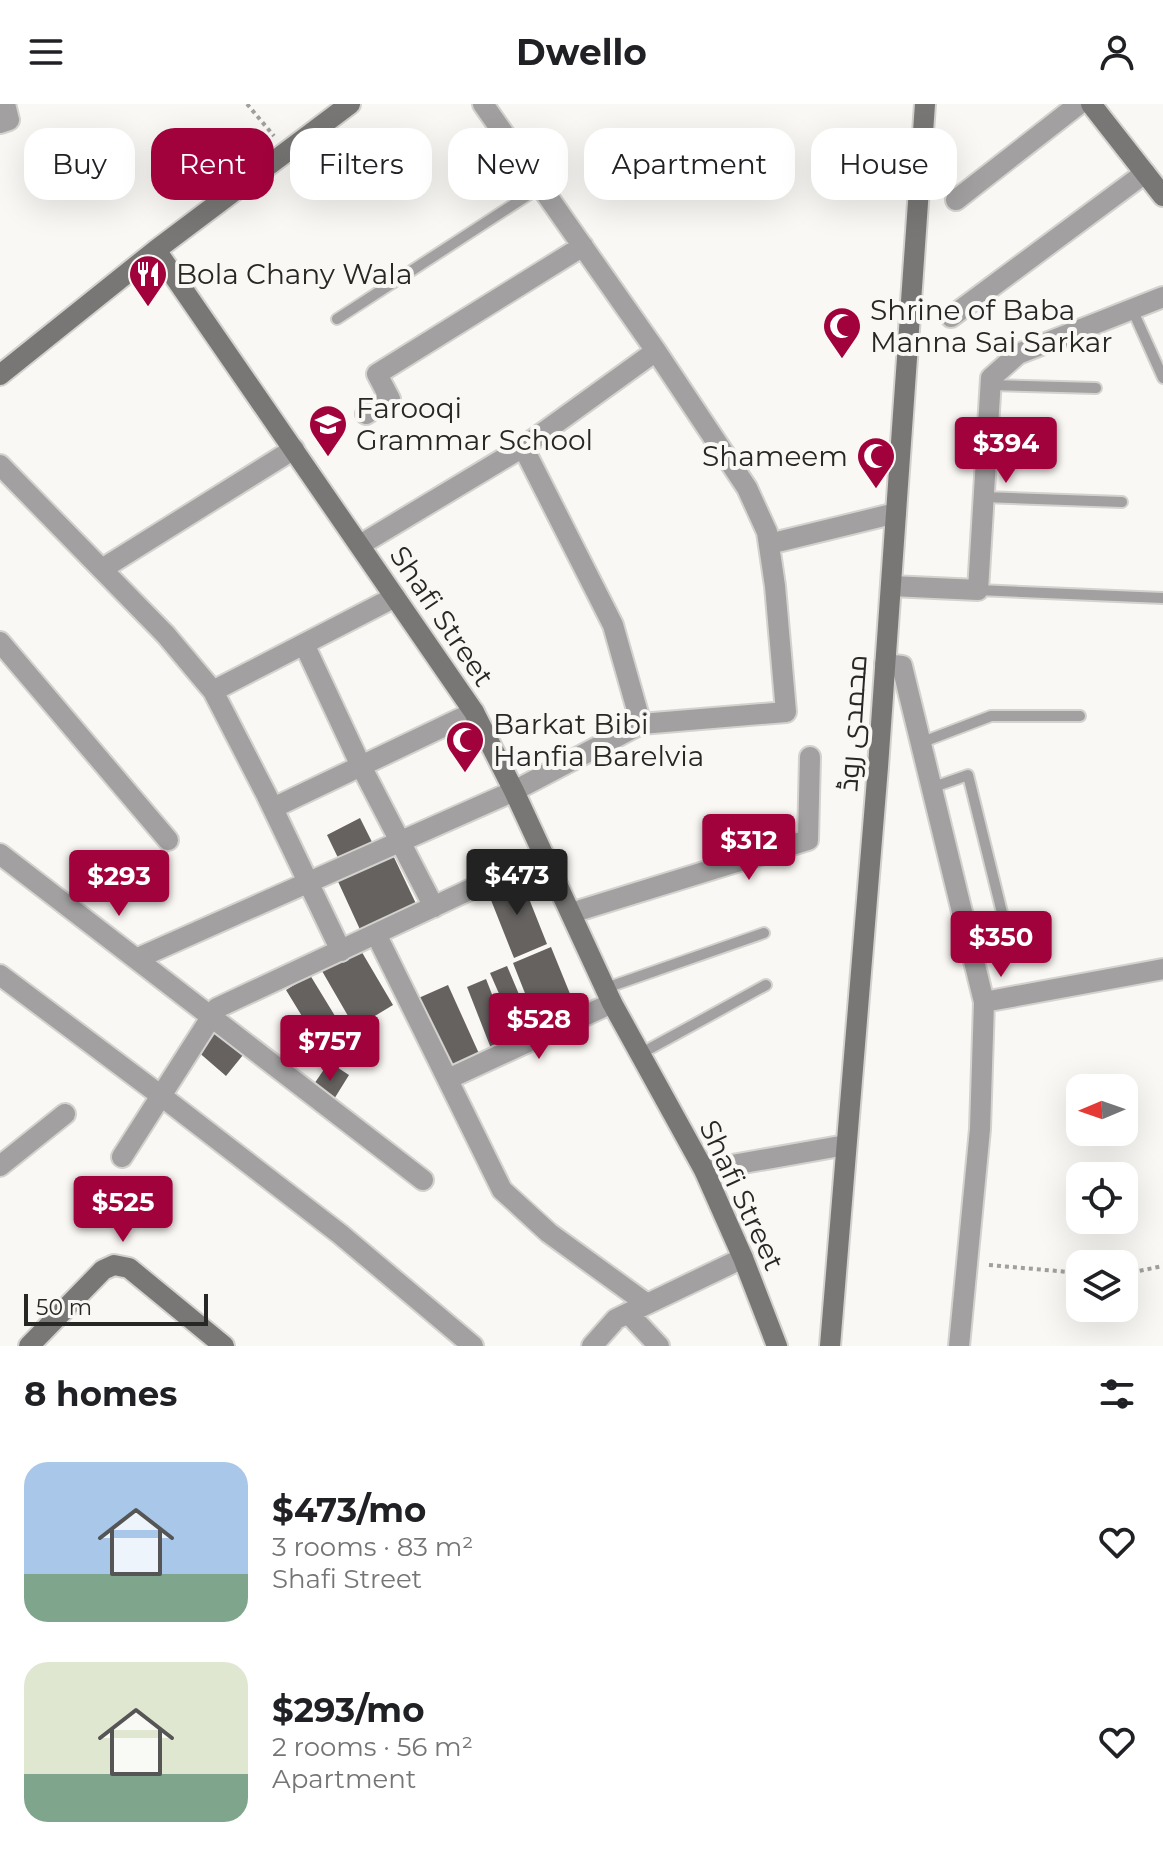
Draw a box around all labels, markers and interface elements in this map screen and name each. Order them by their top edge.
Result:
icon: menu [24,30,68,74]
text: Dwello [516,30,647,74]
icon: person [1095,30,1139,74]
chip: Buy [24,128,135,200]
chip: Rent [151,128,274,200]
chip: Filters [290,128,432,200]
chip: New [448,128,568,200]
chip: Apartment [584,128,795,200]
chip: House [811,128,957,200]
restaurant icon: Bola Chany Wala [127,253,169,308]
place label: Bola Chany Wala [176,257,412,291]
place label: Shrine of Baba Manna Sai Sarkar [870,293,1113,359]
mosque icon: Shrine of Baba Manna Sai Sarkar [821,305,863,360]
place label: Farooqi Grammar School [356,391,593,457]
school or university icon: Farooqi Grammar School [307,403,349,458]
pin: $394 [959,417,1053,485]
text: $394 [973,427,1039,459]
mosque icon: Shameem [855,435,897,490]
place label: Shameem [702,439,848,473]
street label: Shafi Street [383,539,501,693]
street label: محمدی روڈ [830,653,874,793]
place label: Barkat Bibi Hanfia Barelvia [493,707,704,773]
mosque icon: Barkat Bibi Hanfia Barelvia [444,719,486,774]
pin: $312 [702,814,796,882]
text: $312 [720,824,778,856]
pin: $473 [470,849,564,917]
pin: $293 [72,850,166,918]
text: $473 [484,859,550,891]
text: $293 [87,860,151,892]
pin: $350 [954,911,1048,979]
text: $350 [969,921,1033,953]
pin: $528 [492,993,586,1061]
text: $528 [507,1003,571,1035]
pin: $757 [283,1015,377,1083]
text: $757 [298,1025,362,1057]
north arrow [1066,1074,1138,1146]
map controls [1066,1074,1138,1322]
street label: Shafi Street [692,1115,792,1275]
button: locate [1066,1162,1138,1234]
pin: $525 [76,1176,170,1244]
text: $525 [92,1186,154,1218]
button: layers [1066,1250,1138,1322]
scale bar [24,1290,208,1326]
text: 50 m [36,1294,92,1321]
icon: filters [1095,1372,1139,1416]
text: 8 homes [24,1373,177,1415]
text: $473/mo [272,1489,426,1531]
icon: home [88,1494,184,1590]
icon: heart [1095,1520,1139,1564]
text: 3 rooms · 83 m² [272,1531,473,1563]
text: Shafi Street [272,1563,422,1595]
text: $293/mo [272,1689,424,1731]
icon: home [88,1694,184,1790]
icon: heart [1095,1720,1139,1764]
text: 2 rooms · 56 m² [272,1731,473,1763]
text: Apartment [272,1763,416,1795]

